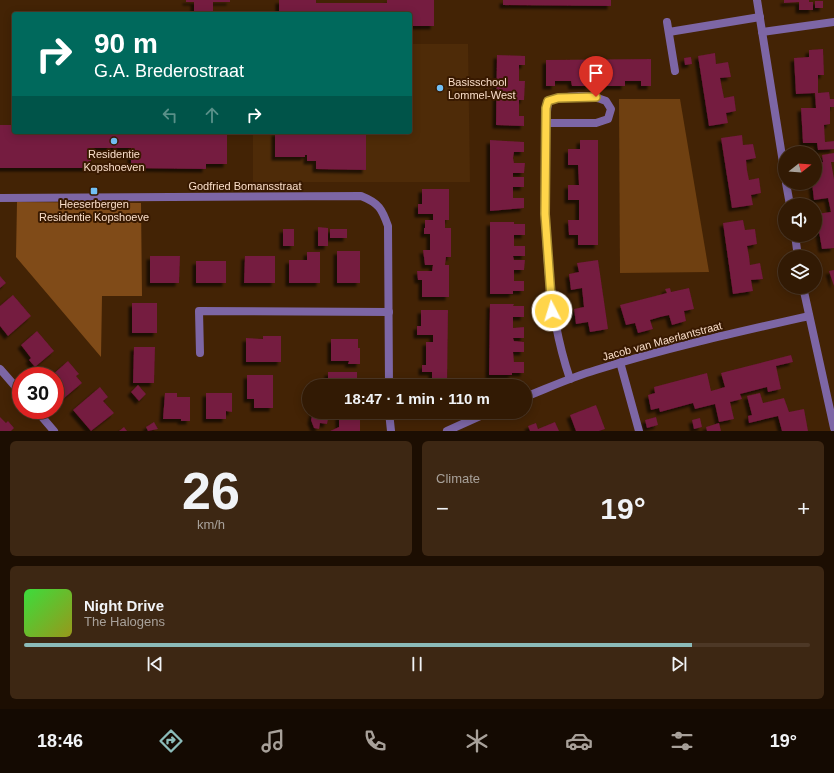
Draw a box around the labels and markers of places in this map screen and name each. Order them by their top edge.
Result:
pin [579,56,613,97]
place label: Basisschool Lommel-West [448,76,516,101]
marker: Basisschool Lommel-West [435,83,445,93]
marker: Residentie Kopshoeven [109,136,119,146]
place label: Residentie Kopshoeven [83,148,145,173]
marker: Heeserbergen Residentie Kopshoeve [89,186,99,196]
place label: Heeserbergen Residentie Kopshoeve [39,198,149,223]

